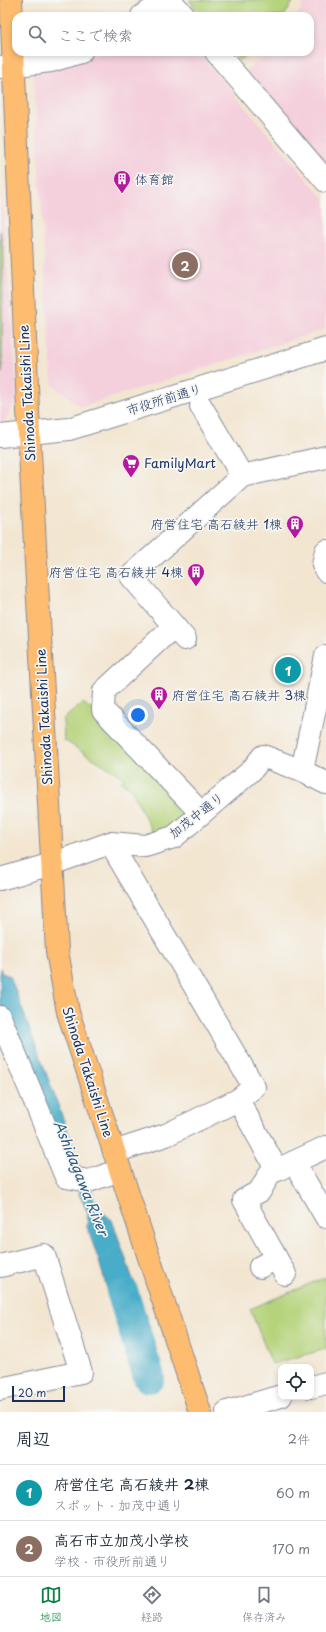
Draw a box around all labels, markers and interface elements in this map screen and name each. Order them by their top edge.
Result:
search box [12,12,314,56]
icon: search [26,23,48,45]
text: ここで検索 [58,23,133,46]
building icon: 体育館 [112,169,132,194]
place label: 体育館 [135,169,174,188]
pin: 2 [172,250,198,280]
street label: Shinoda Takaishi Line [13,324,40,462]
street label: 市役所前通り [124,378,204,419]
supermarket icon: FamilyMart [121,453,141,478]
place label: FamilyMart [144,453,216,472]
place label: 府営住宅 高石綾井 1棟 [151,514,282,533]
building icon: 府営住宅 高石綾井 1棟 [285,514,305,539]
place label: 府営住宅 高石綾井 4棟 [49,562,183,581]
building icon: 府営住宅 高石綾井 4棟 [186,562,206,587]
street label: Shinoda Takaishi Line [30,648,57,786]
pin: 1 [275,655,301,685]
building icon: 府営住宅 高石綾井 3棟 [149,685,169,710]
place label: 府営住宅 高石綾井 3棟 [172,685,306,704]
your location [128,705,148,725]
street label: 加茂中通り [164,787,227,842]
street label: Shinoda Takaishi Line [58,1004,119,1140]
water label: Ashidagawa River [49,1117,115,1240]
map controls [278,1364,314,1400]
button: locate [278,1364,314,1400]
scale bar [12,1384,65,1403]
text: 20 m [18,1384,46,1401]
text: 周辺 [16,1425,50,1451]
text: 2件 [288,1429,310,1448]
text: 府営住宅 高石綾井 2棟 [54,1472,209,1495]
text: 1 [26,1483,32,1502]
text: 60 m [276,1483,310,1502]
text: スポット · 加茂中通り [54,1495,183,1514]
text: 高石市立加茂小学校 [54,1528,189,1551]
text: 2 [24,1539,34,1558]
text: 170 m [272,1539,310,1558]
text: 学校 · 市役所前通り [54,1551,170,1570]
tab: 地図 [40,1584,62,1625]
tab: 経路 [141,1584,163,1625]
tab: 保存済み [242,1584,286,1625]

